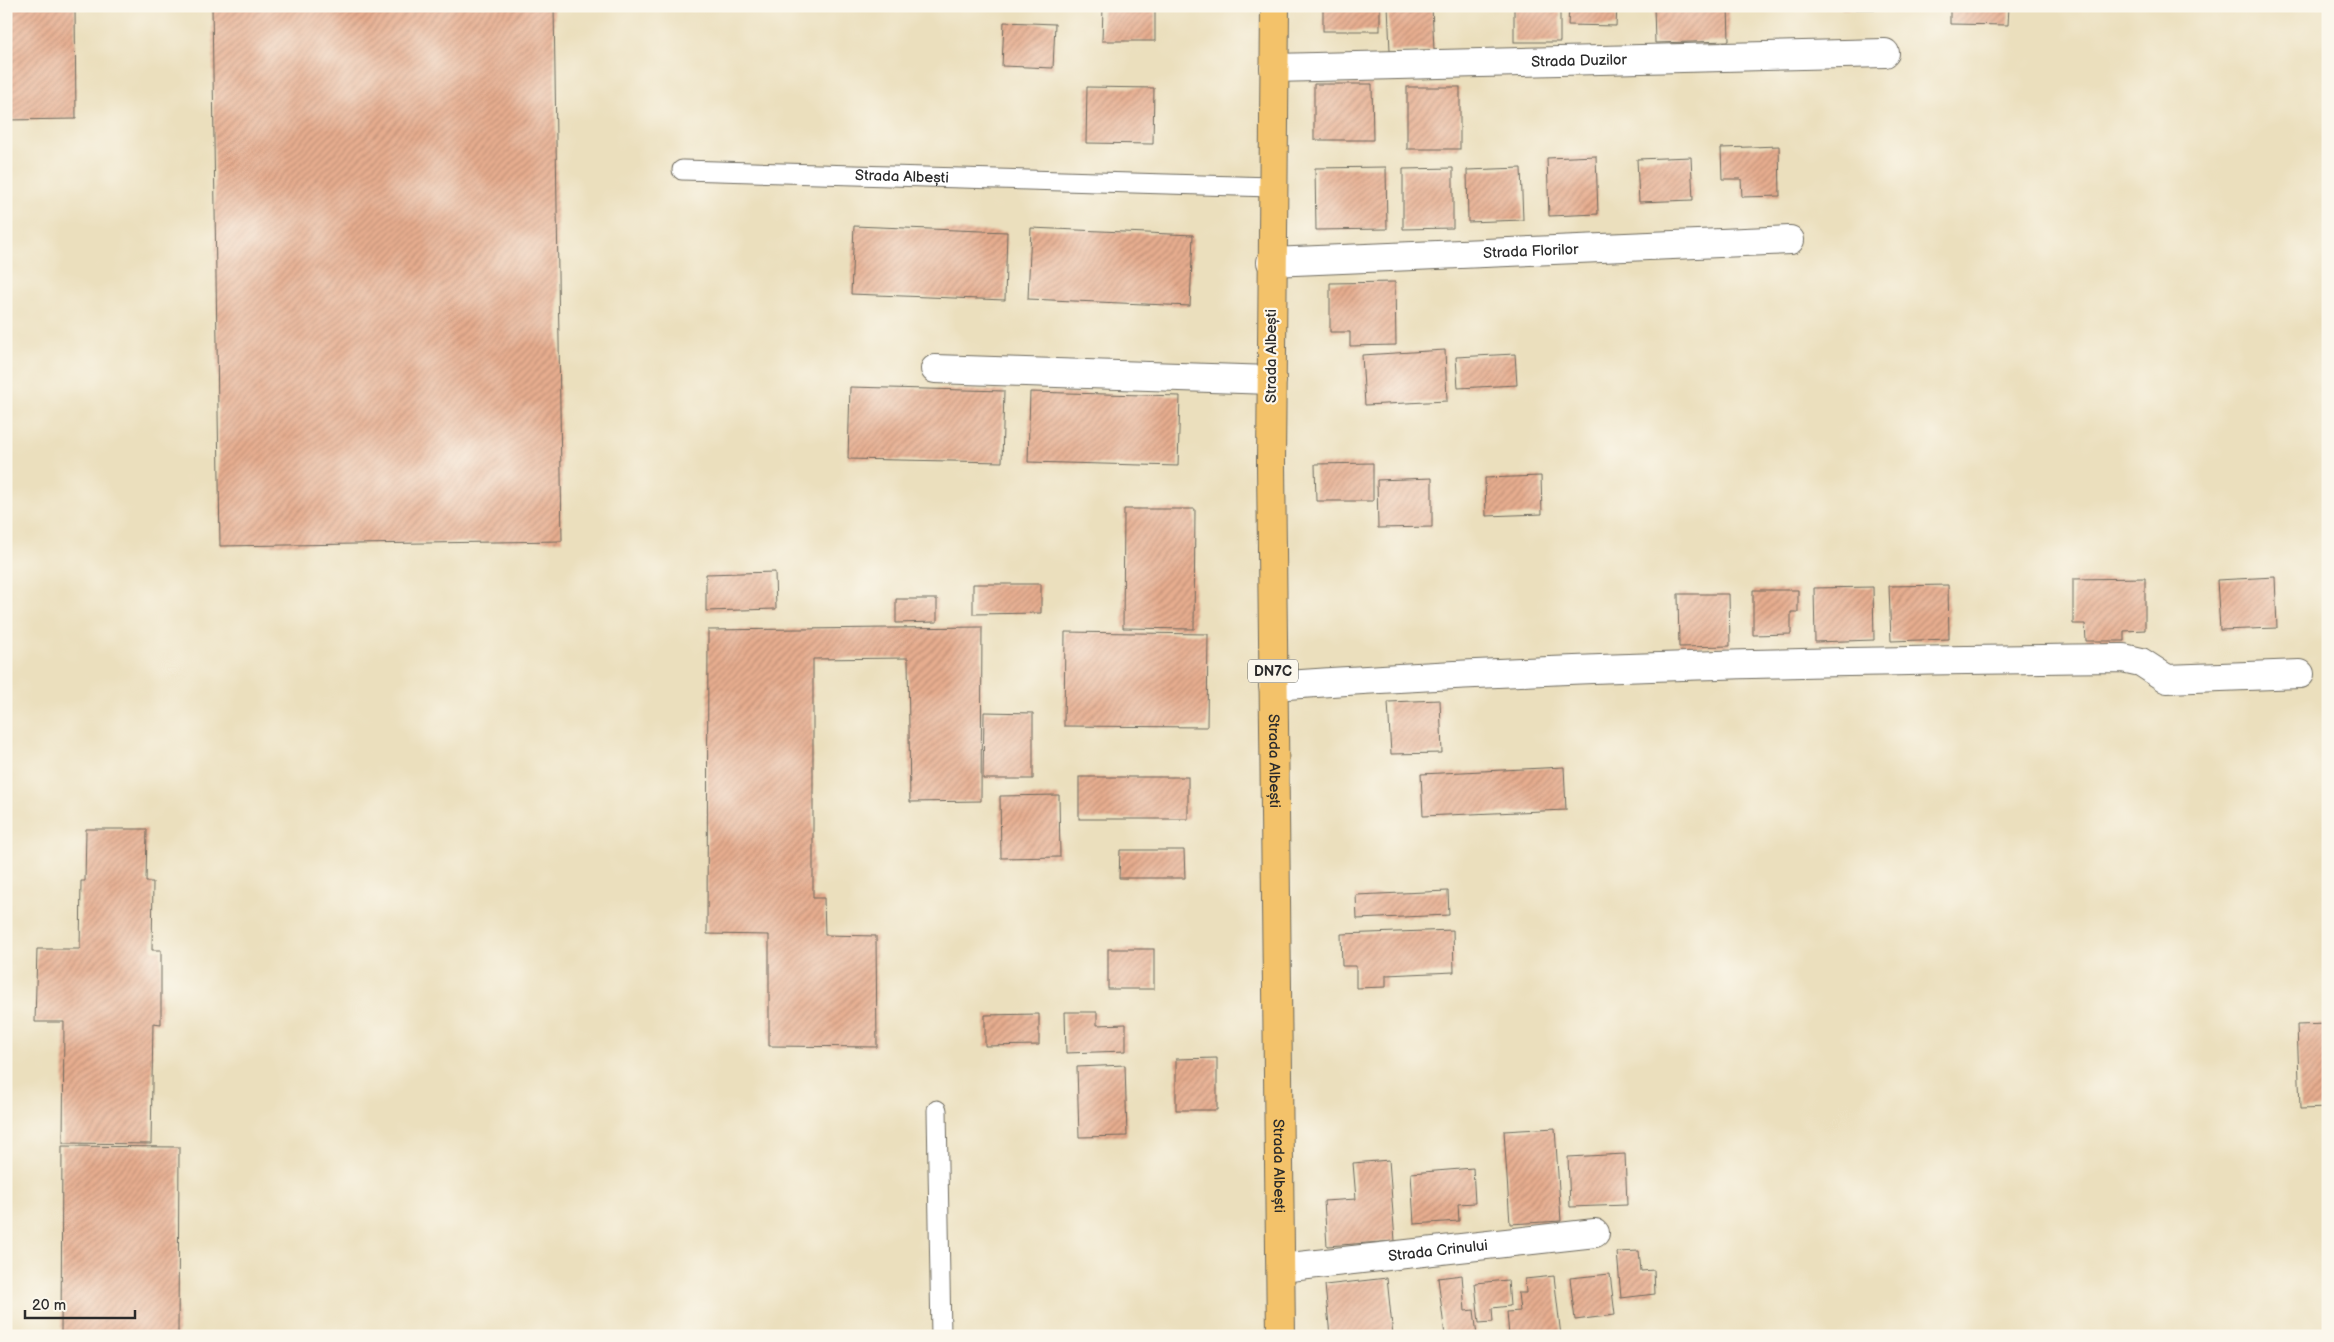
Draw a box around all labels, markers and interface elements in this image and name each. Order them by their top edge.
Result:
street label: Strada Duzilor [1531,50,1628,72]
street label: Strada Albești [855,166,949,188]
street label: Strada Florilor [1483,240,1579,263]
street label: Strada Albești [1262,309,1281,403]
road number: DN7C [1248,659,1298,682]
street label: Strada Albești [1264,714,1284,808]
street label: Strada Albești [1269,1119,1289,1213]
street label: Strada Crinului [1387,1236,1489,1266]
scale bar [25,1287,135,1319]
text: 20 m [32,1296,66,1315]

